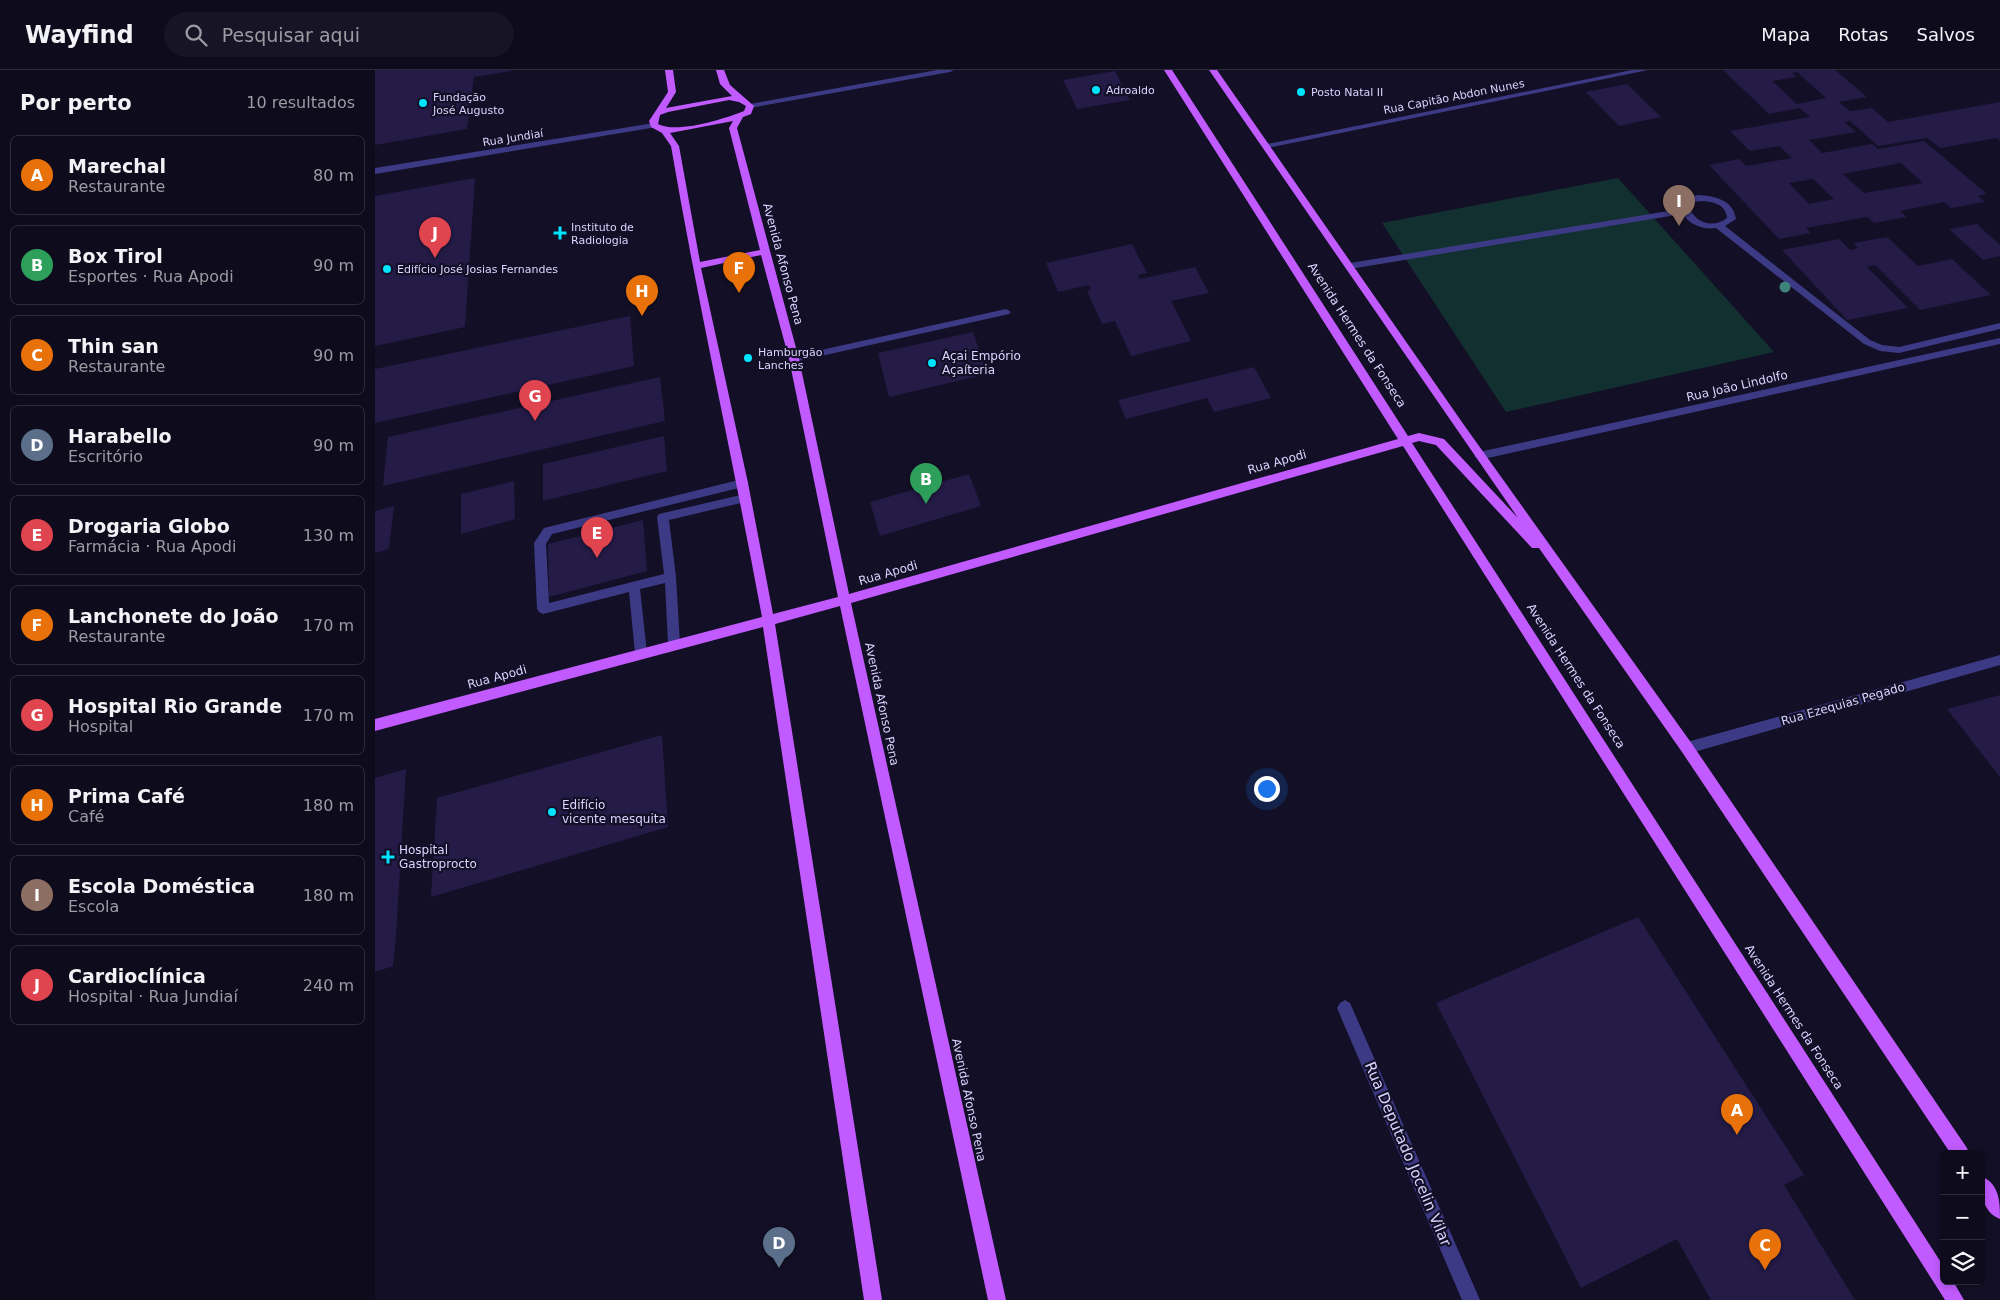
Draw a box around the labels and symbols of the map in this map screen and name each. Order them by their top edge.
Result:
street label: Rua Capitão Abdon Nunes [1382,77,1526,117]
marker: Adroaldo [1090,84,1102,96]
place label: Adroaldo [1106,84,1155,97]
marker: Posto Natal II [1295,86,1307,98]
place label: Posto Natal II [1311,86,1383,99]
place label: Fundação José Augusto [432,91,504,117]
marker: Fundação José Augusto [417,97,429,109]
street label: Rua Jundiaí [482,127,545,149]
pin: I [1663,185,1695,226]
street label: Avenida Afonso Pena [760,202,806,326]
pin: J [419,217,451,258]
place label: Instituto de Radiologia [571,221,634,247]
marker: Instituto de Radiologia [553,226,567,240]
pin: F [723,252,755,293]
street label: Avenida Hermes da Fonseca [1305,260,1409,410]
marker: Edifício José Josias Fernandes [381,263,393,275]
place label: Edifício José Josias Fernandes [397,263,558,276]
pin: H [626,275,658,316]
place label: Hamburgão Lanches [758,346,823,372]
place label: Açai Empório Açaíteria [942,349,1021,377]
marker: Hamburgão Lanches [742,352,754,364]
marker: Açai Empório Açaíteria [926,357,938,369]
street label: Rua João Lindolfo [1685,368,1789,404]
pin: G [519,380,551,421]
street label: Rua Apodi [1246,447,1308,477]
pin: B [910,463,942,504]
pin: E [581,517,613,558]
street label: Rua Apodi [857,558,919,588]
street label: Avenida Hermes da Fonseca [1524,601,1628,751]
street label: Avenida Afonso Pena [862,641,902,767]
street label: Rua Apodi [466,662,528,692]
street label: Rua Ezequias Pegado [1780,680,1906,728]
your location [1254,776,1280,802]
place label: Edifício vicente mesquita [562,798,666,826]
marker: Edifício vicente mesquita [546,806,558,818]
place label: Hospital Gastroprocto [399,843,477,871]
marker: Hospital Gastroprocto [381,850,395,864]
street label: Avenida Hermes da Fonseca [1742,942,1846,1092]
street label: Avenida Afonso Pena [949,1037,989,1163]
street label: Rua Deputado Jocelin Vilar [1361,1059,1455,1250]
pin: A [1721,1094,1753,1135]
pin: D [763,1227,795,1268]
pin: C [1749,1229,1781,1270]

